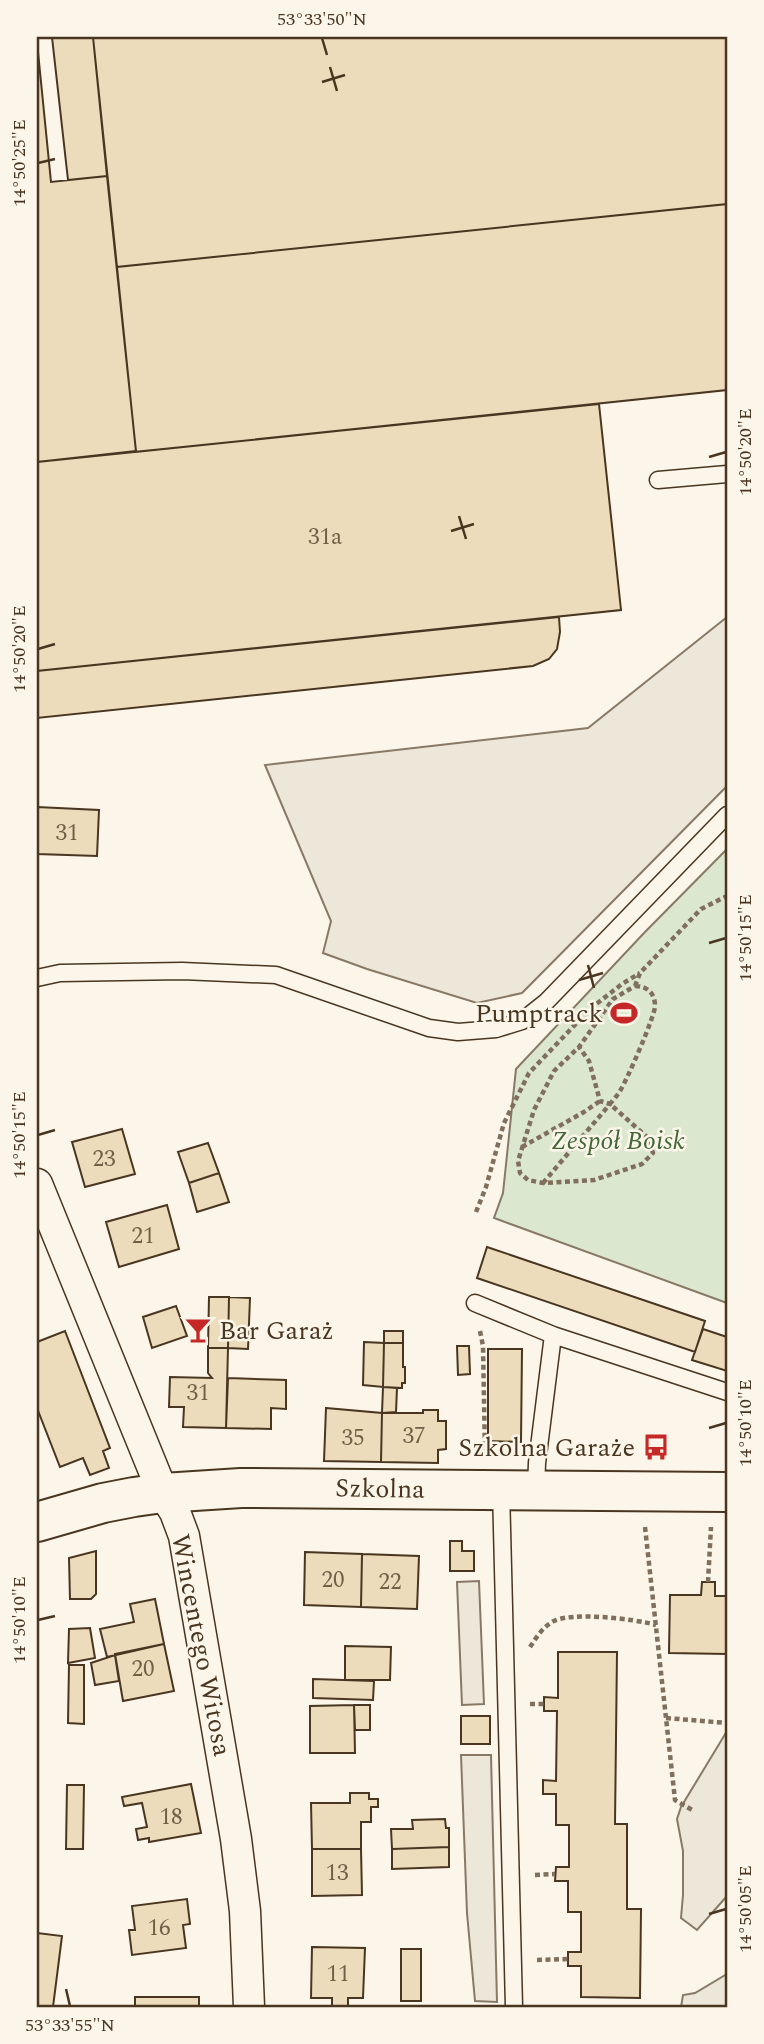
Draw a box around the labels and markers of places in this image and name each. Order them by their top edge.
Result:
place label: Pumptrack [475,994,603,1034]
sports icon: Pumptrack [609,998,639,1028]
place label: Bar Garaż [219,1311,334,1351]
bar icon: Bar Garaż [183,1315,213,1345]
place label: Szkolna Garaże [458,1428,635,1468]
bus stop icon: Szkolna Garaże [641,1432,671,1462]

